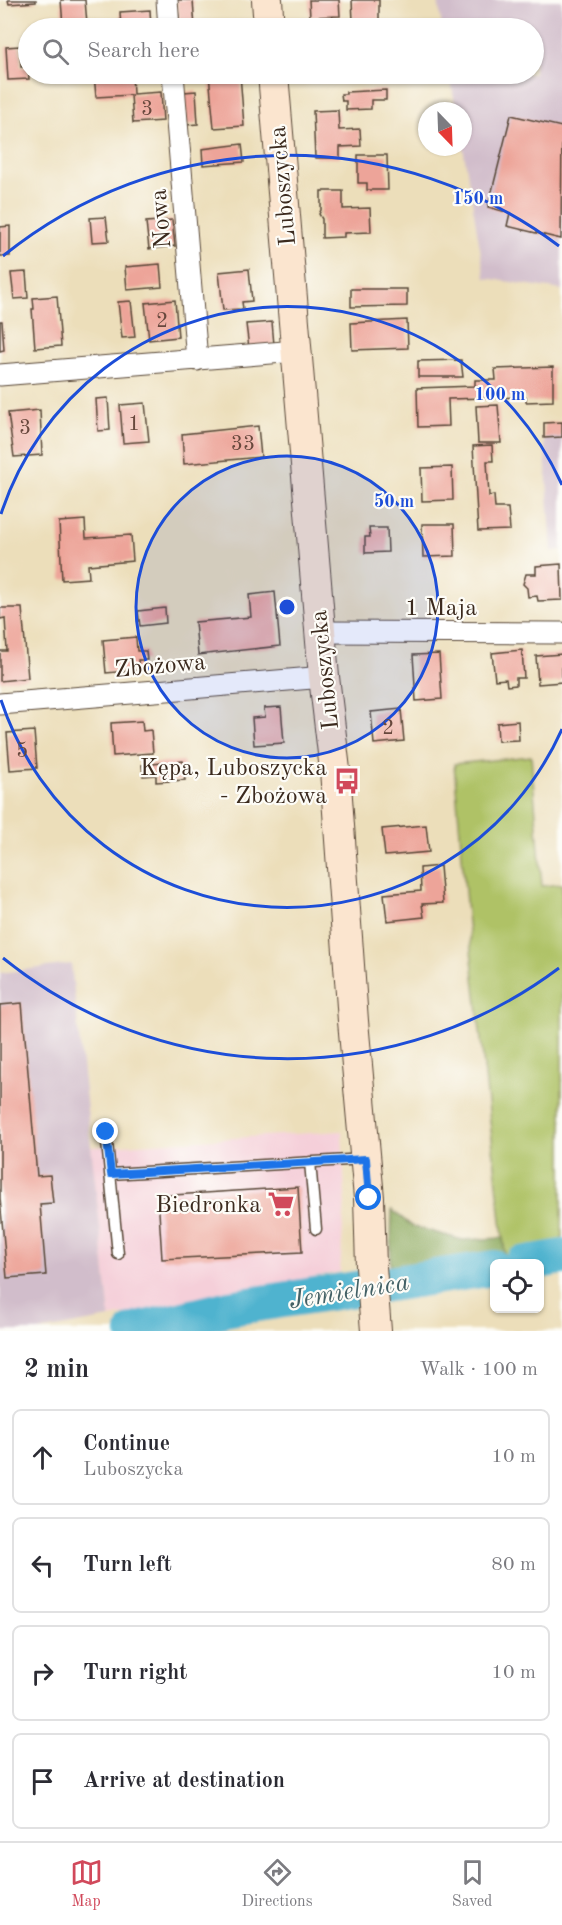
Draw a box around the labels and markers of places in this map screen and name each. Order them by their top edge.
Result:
centre of rings [277,597,297,617]
place label: Kępa, Luboszycka - Zbożowa [140,757,327,809]
bus stop icon: Kępa, Luboszycka - Zbożowa [332,766,362,796]
supermarket icon: Biedronka [266,1189,296,1219]
place label: Biedronka [155,1194,261,1218]

